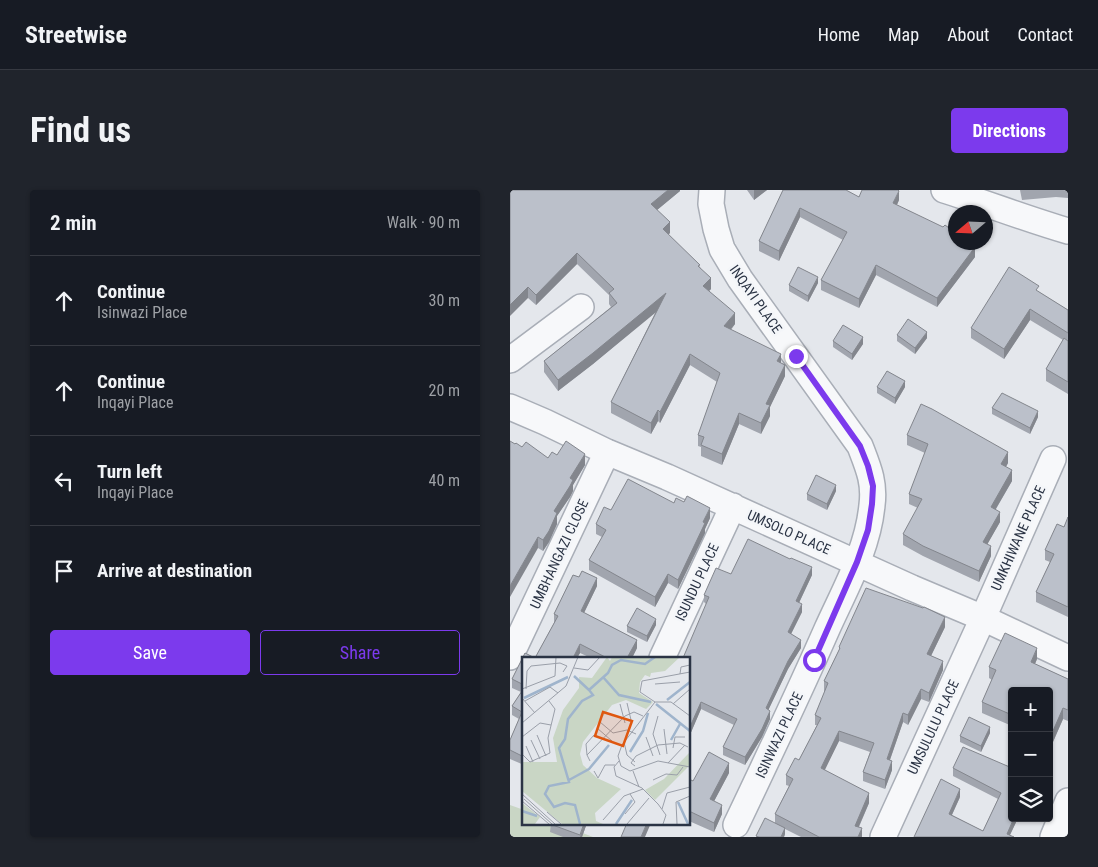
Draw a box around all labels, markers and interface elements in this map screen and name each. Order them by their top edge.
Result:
text: Streetwise [25,21,127,49]
text: Home [818,24,860,45]
text: Map [888,24,919,45]
text: About [947,24,989,45]
text: Contact [1017,24,1073,45]
button: Directions [951,108,1068,153]
text: Find us [30,110,131,151]
north arrow [948,205,993,250]
text: 2 min [50,211,97,235]
text: Walk · 90 m [387,213,460,232]
street label: INQAYI PLACE [727,262,785,336]
text: Continue [97,280,165,303]
icon: ahead [50,287,78,315]
text: 30 m [428,291,460,310]
text: Isinwazi Place [97,303,187,322]
route end [785,345,808,368]
text: Continue [97,370,165,393]
icon: ahead [50,377,78,405]
text: 20 m [428,381,460,400]
text: Inqayi Place [97,393,173,412]
text: Turn left [97,460,162,483]
icon: left [50,467,78,495]
text: 40 m [428,471,460,490]
text: Inqayi Place [97,483,173,502]
street label: UMKHIWANE PLACE [988,483,1048,593]
street label: UMBHANGAZI CLOSE [527,497,591,611]
street label: UMSOLO PLACE [745,507,833,558]
street label: ISUNDU PLACE [672,541,722,623]
icon: arrive [50,557,78,585]
text: Arrive at destination [97,559,252,582]
button: Save [50,630,250,675]
button: Share [260,630,460,675]
route start [803,649,826,672]
inset map [522,657,690,824]
street label: UMSULULU PLACE [904,677,962,777]
map controls [1008,687,1053,822]
button: + [1008,687,1053,732]
street label: ISINWAZI PLACE [752,690,806,780]
button: − [1008,732,1053,777]
button: layers [1008,777,1053,822]

